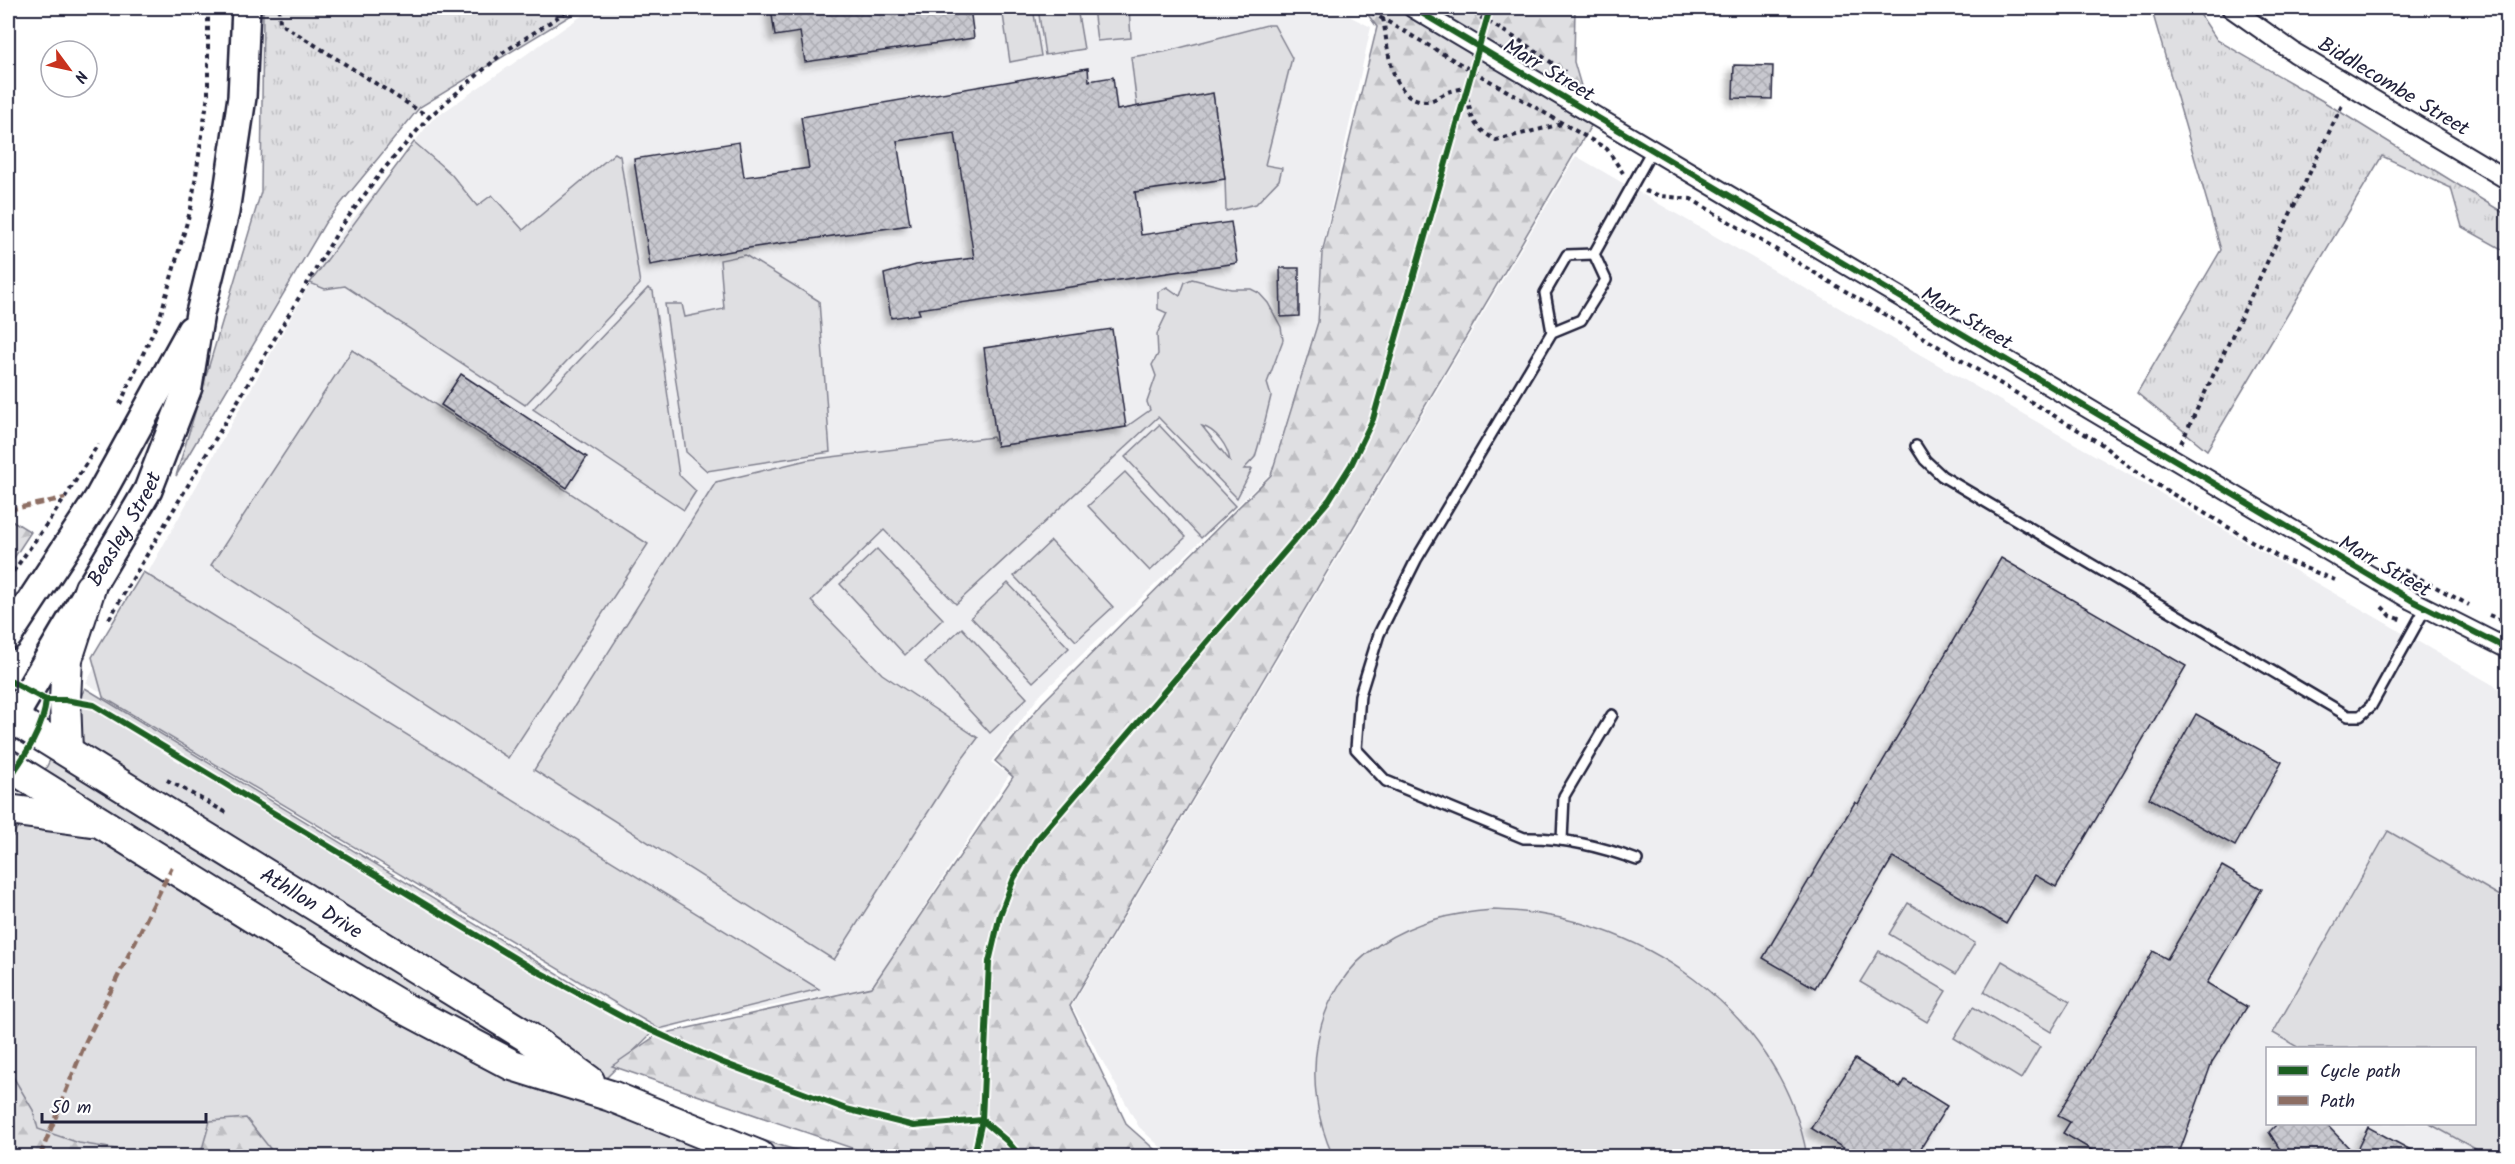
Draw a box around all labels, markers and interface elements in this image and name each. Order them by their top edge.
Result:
street label: Biddlecombe Street [2311,29,2476,146]
street label: Marr Street [1496,31,1601,112]
north arrow [39,39,99,99]
text: N [67,65,94,87]
street label: Marr Street [1914,279,2019,360]
street label: Beasley Street [80,466,172,593]
street label: Marr Street [2332,528,2437,608]
street label: Athllon Drive [253,860,369,949]
legend [2266,1047,2476,1125]
text: Cycle path [2320,1058,2401,1087]
scale bar [42,1086,206,1124]
text: Path [2320,1088,2355,1117]
text: 50 m [51,1094,91,1123]

